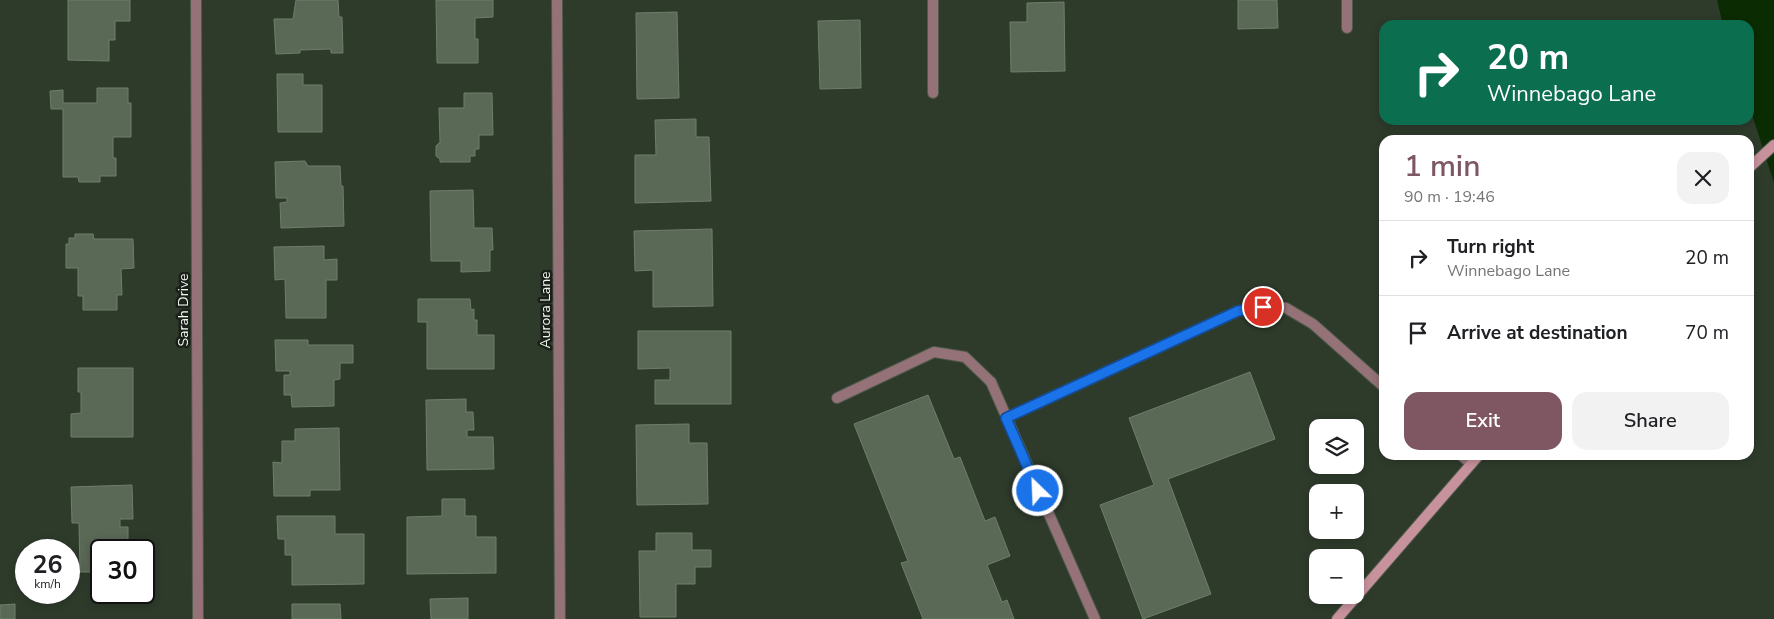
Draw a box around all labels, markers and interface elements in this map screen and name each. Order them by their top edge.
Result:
text: 20 m [1487,34,1569,81]
icon: right [1404,40,1469,105]
text: Winnebago Lane [1487,79,1656,109]
text: 1 min [1404,146,1480,187]
button: close [1677,152,1729,204]
text: 90 m · 19:46 [1404,186,1495,208]
text: Turn right [1447,234,1534,260]
icon: right [1404,244,1432,272]
text: 20 m [1685,245,1729,271]
text: Winnebago Lane [1447,260,1570,282]
street label: Aurora Lane [536,271,555,349]
street label: Sarah Drive [174,273,193,347]
pin [1242,286,1284,328]
icon: arrive [1249,293,1277,321]
icon: arrive [1404,319,1432,347]
text: Arrive at destination [1447,320,1628,346]
text: 70 m [1685,320,1729,346]
button: Exit [1404,392,1562,450]
button: Share [1572,392,1729,450]
map controls [1309,419,1364,604]
button: layers [1309,419,1364,474]
position arrow [1011,464,1063,516]
button: + [1309,484,1364,539]
speed limit sign: 30 [90,539,155,604]
text: 26 [32,548,63,582]
button: − [1309,549,1364,604]
text: km/h [34,576,61,592]

